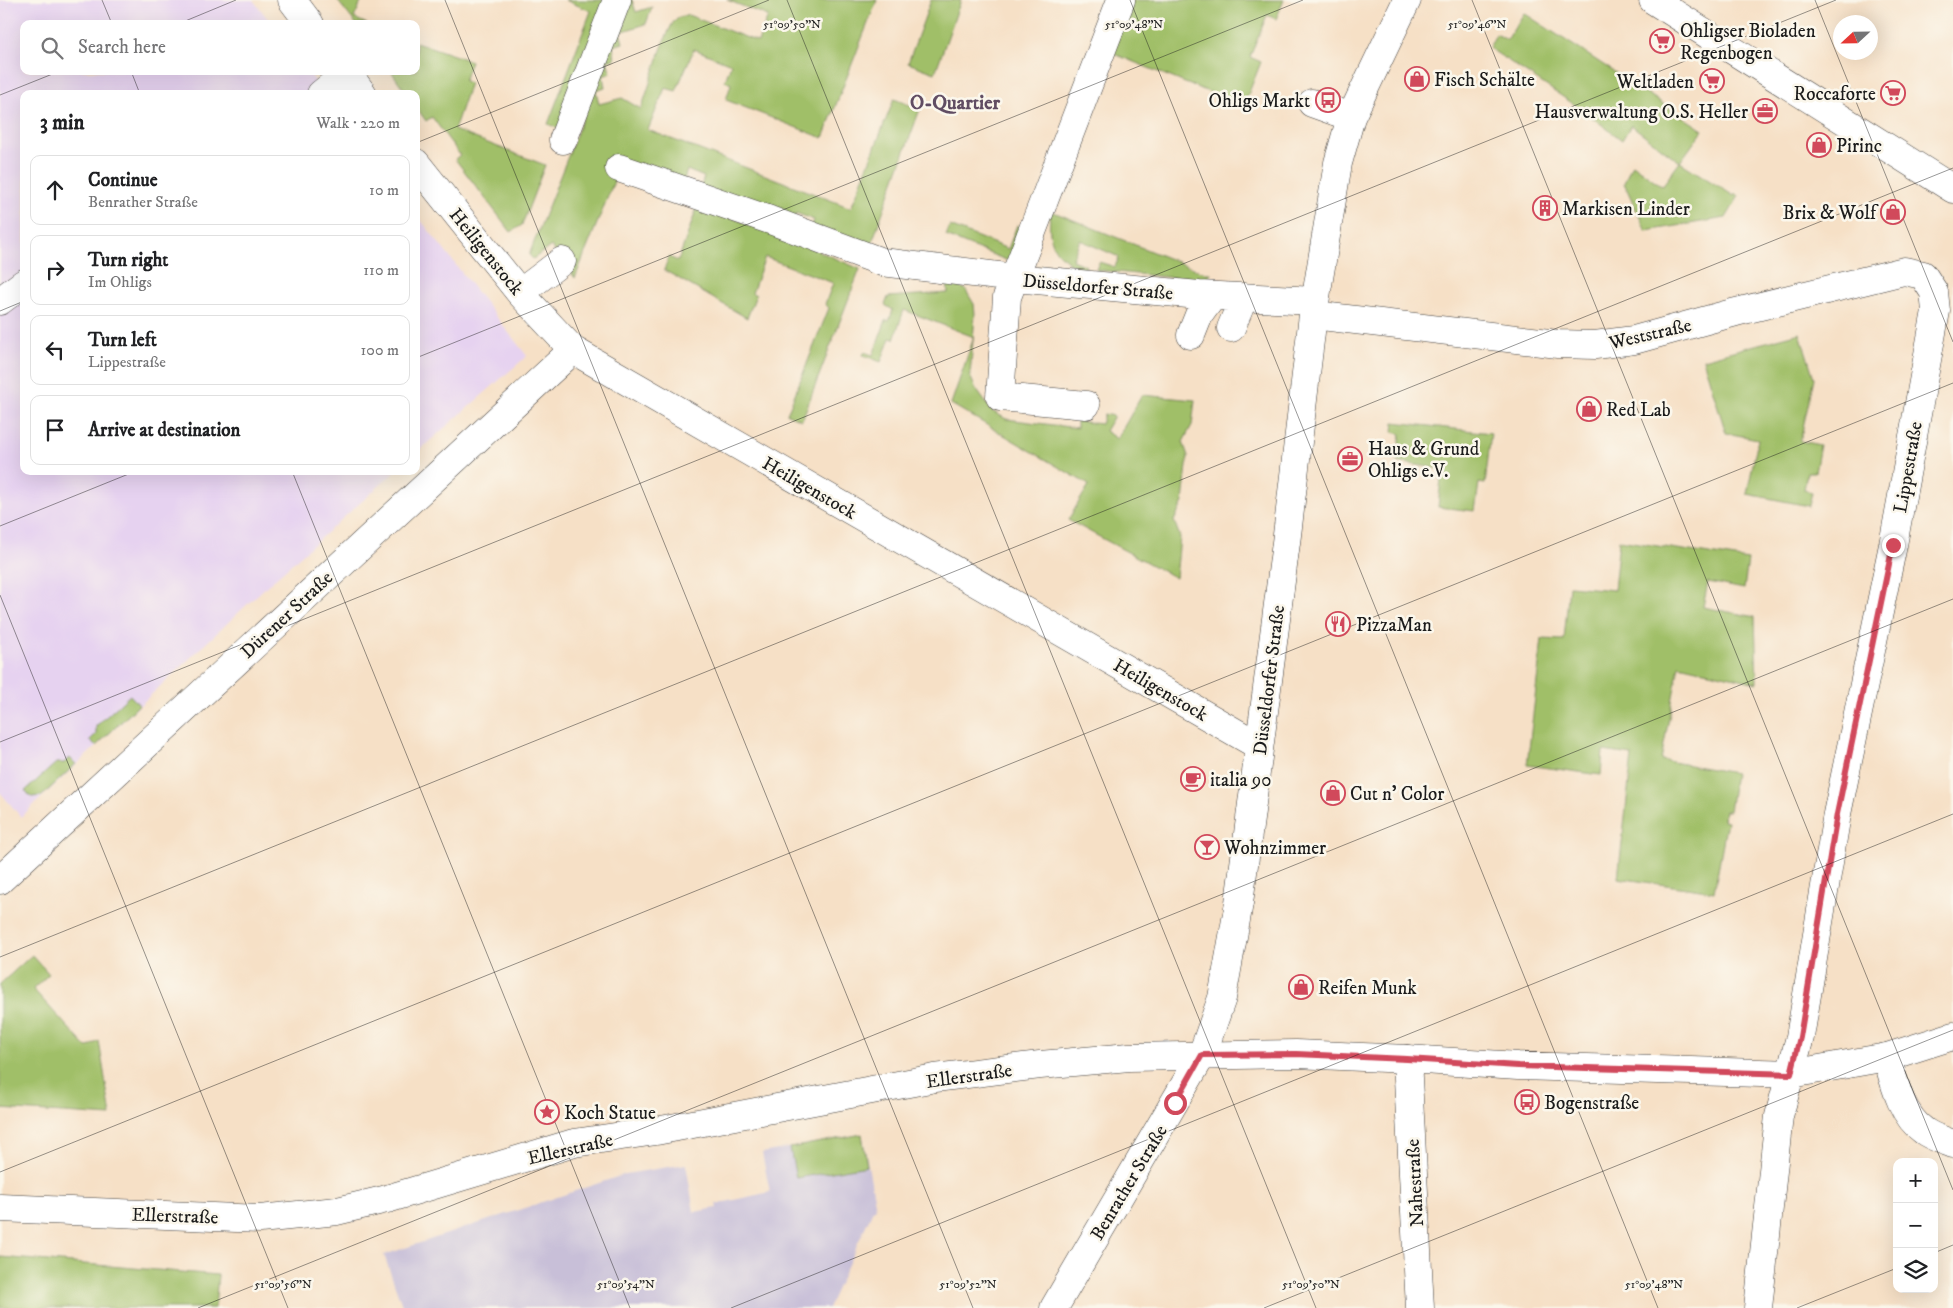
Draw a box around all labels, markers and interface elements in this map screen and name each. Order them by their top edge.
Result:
north arrow [1833,15,1878,60]
text: 51°09'50"N [763,17,821,32]
text: 51°09'48"N [1105,17,1163,32]
text: 51°09'46"N [1448,17,1506,32]
search box [20,20,420,75]
place label: Ohligser Bioladen Regenbogen [1680,20,1816,65]
supermarket icon: Ohligser Bioladen Regenbogen [1649,28,1675,54]
icon: search [38,34,66,62]
text: Search here [78,36,166,59]
shop icon: Fisch Schälte [1404,66,1430,92]
supermarket icon: Weltladen [1699,68,1725,94]
place label: Fisch Schälte [1434,69,1535,92]
place label: Weltladen [1616,71,1694,94]
supermarket icon: Roccaforte [1880,80,1906,106]
place label: Roccaforte [1794,83,1876,106]
bus stop icon: Ohligs Markt [1315,87,1341,113]
place label: Ohligs Markt [1209,90,1310,113]
district label: O-Quartier [910,91,1001,116]
office icon: Hausverwaltung O.S. Heller [1752,98,1778,124]
place label: Hausverwaltung O.S. Heller [1535,101,1748,124]
text: 3 min [40,110,85,136]
text: Walk · 220 m [316,113,400,133]
shop icon: Pirinc [1806,132,1832,158]
place label: Pirinc [1836,135,1882,158]
text: Continue [88,169,158,192]
icon: ahead [41,176,69,204]
text: 10 m [369,180,399,200]
text: Benrather Straße [88,192,198,212]
building icon: Markisen Linder [1532,195,1558,221]
place label: Markisen Linder [1562,198,1690,221]
shop icon: Brix & Wolf [1880,199,1906,225]
place label: Brix & Wolf [1783,202,1879,225]
street label: Heiligenstock [444,204,528,301]
text: Turn right [88,249,168,272]
icon: right [41,256,69,284]
text: 110 m [363,260,399,280]
street label: Düsseldorfer Straße [1022,269,1174,306]
text: Im Ohligs [88,272,152,292]
street label: Weststraße [1606,314,1694,355]
text: Turn left [88,329,157,352]
icon: left [41,336,69,364]
text: 100 m [361,340,399,360]
text: Lippestraße [88,352,166,372]
shop icon: Red Lab [1576,396,1602,422]
place label: Red Lab [1606,399,1671,422]
icon: arrive [41,416,69,444]
text: Arrive at destination [88,419,240,442]
street label: Lippestraße [1889,420,1928,515]
place label: Haus & Grund Ohligs e.V. [1368,438,1480,483]
office icon: Haus & Grund Ohligs e.V. [1337,446,1363,472]
street label: Heiligenstock [758,452,861,525]
route end [1882,534,1905,557]
street label: Dürener Straße [236,566,338,664]
street label: Düsseldorfer Straße [1249,604,1290,756]
restaurant icon: PizzaMan [1325,611,1351,637]
place label: PizzaMan [1356,614,1432,637]
street label: Heiligenstock [1109,654,1212,727]
cafe icon: italia 90 [1180,766,1206,792]
place label: italia 90 [1210,769,1271,792]
shop icon: Cut n' Color [1320,780,1346,806]
place label: Cut n' Color [1350,783,1444,806]
bar icon: Wohnzimmer [1194,834,1220,860]
place label: Wohnzimmer [1223,837,1326,860]
shop icon: Reifen Munk [1288,974,1314,1000]
place label: Reifen Munk [1318,977,1417,1000]
street label: Ellerstraße [925,1059,1014,1094]
bus stop icon: Bogenstraße [1514,1089,1540,1115]
route start [1164,1092,1187,1115]
place label: Bogenstraße [1544,1092,1639,1115]
place icon: Koch Statue [534,1099,560,1125]
place label: Koch Statue [564,1102,656,1125]
street label: Benrather Straße [1086,1121,1173,1245]
street label: Ellerstraße [526,1128,615,1170]
street label: Nahestraße [1402,1138,1429,1227]
map controls [1893,1158,1938,1293]
button: + [1893,1158,1938,1203]
street label: Ellerstraße [131,1203,219,1230]
button: − [1893,1203,1938,1248]
button: layers [1893,1248,1938,1293]
text: 51°09'56"N [254,1277,312,1292]
text: 51°09'54"N [597,1277,655,1292]
text: 51°09'52"N [939,1277,997,1292]
text: 51°09'50"N [1282,1277,1340,1292]
text: 51°09'48"N [1625,1277,1683,1292]

